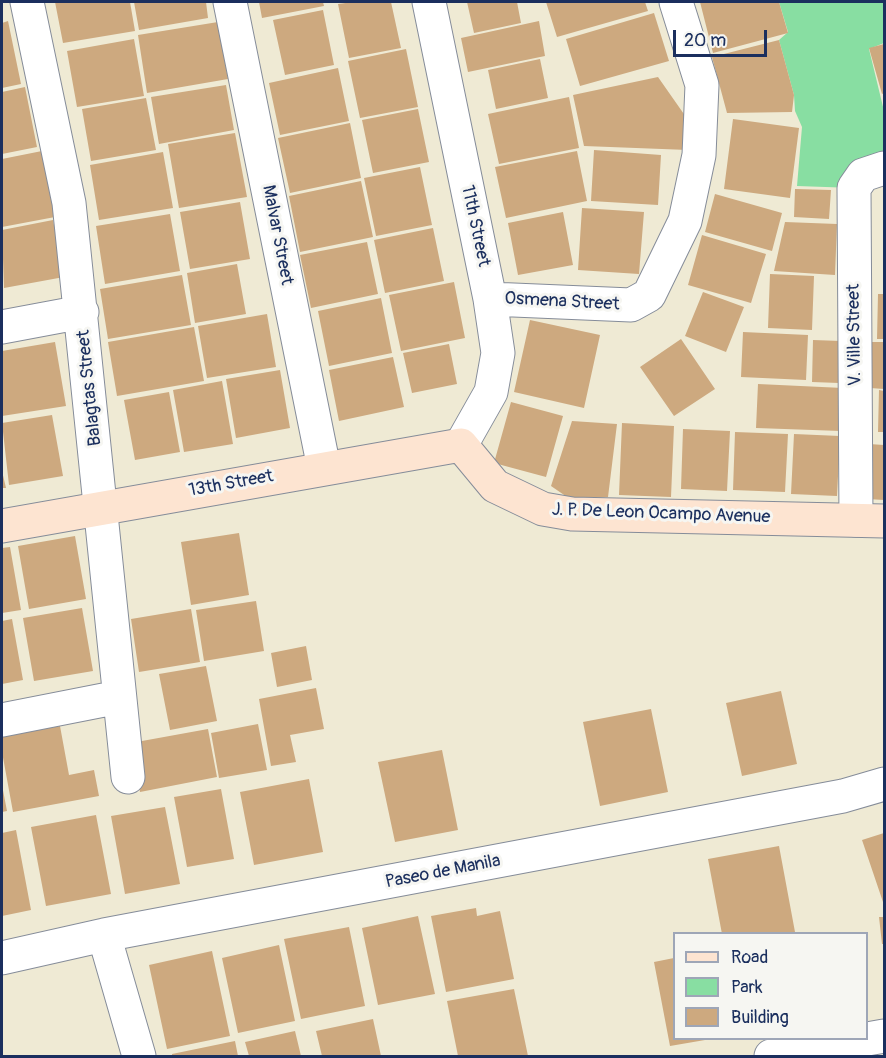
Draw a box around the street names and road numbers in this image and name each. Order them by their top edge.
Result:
street label: Malvar Street [257,183,297,287]
street label: 11th Street [456,183,494,269]
street label: V. Ville Street [843,284,867,386]
street label: Osmena Street [504,288,620,316]
street label: Balagtas Street [73,329,107,447]
street label: 13th Street [187,466,275,502]
street label: J. P. De Leon Ocampo Avenue [551,499,771,529]
street label: Paseo de Manila [384,850,502,894]

